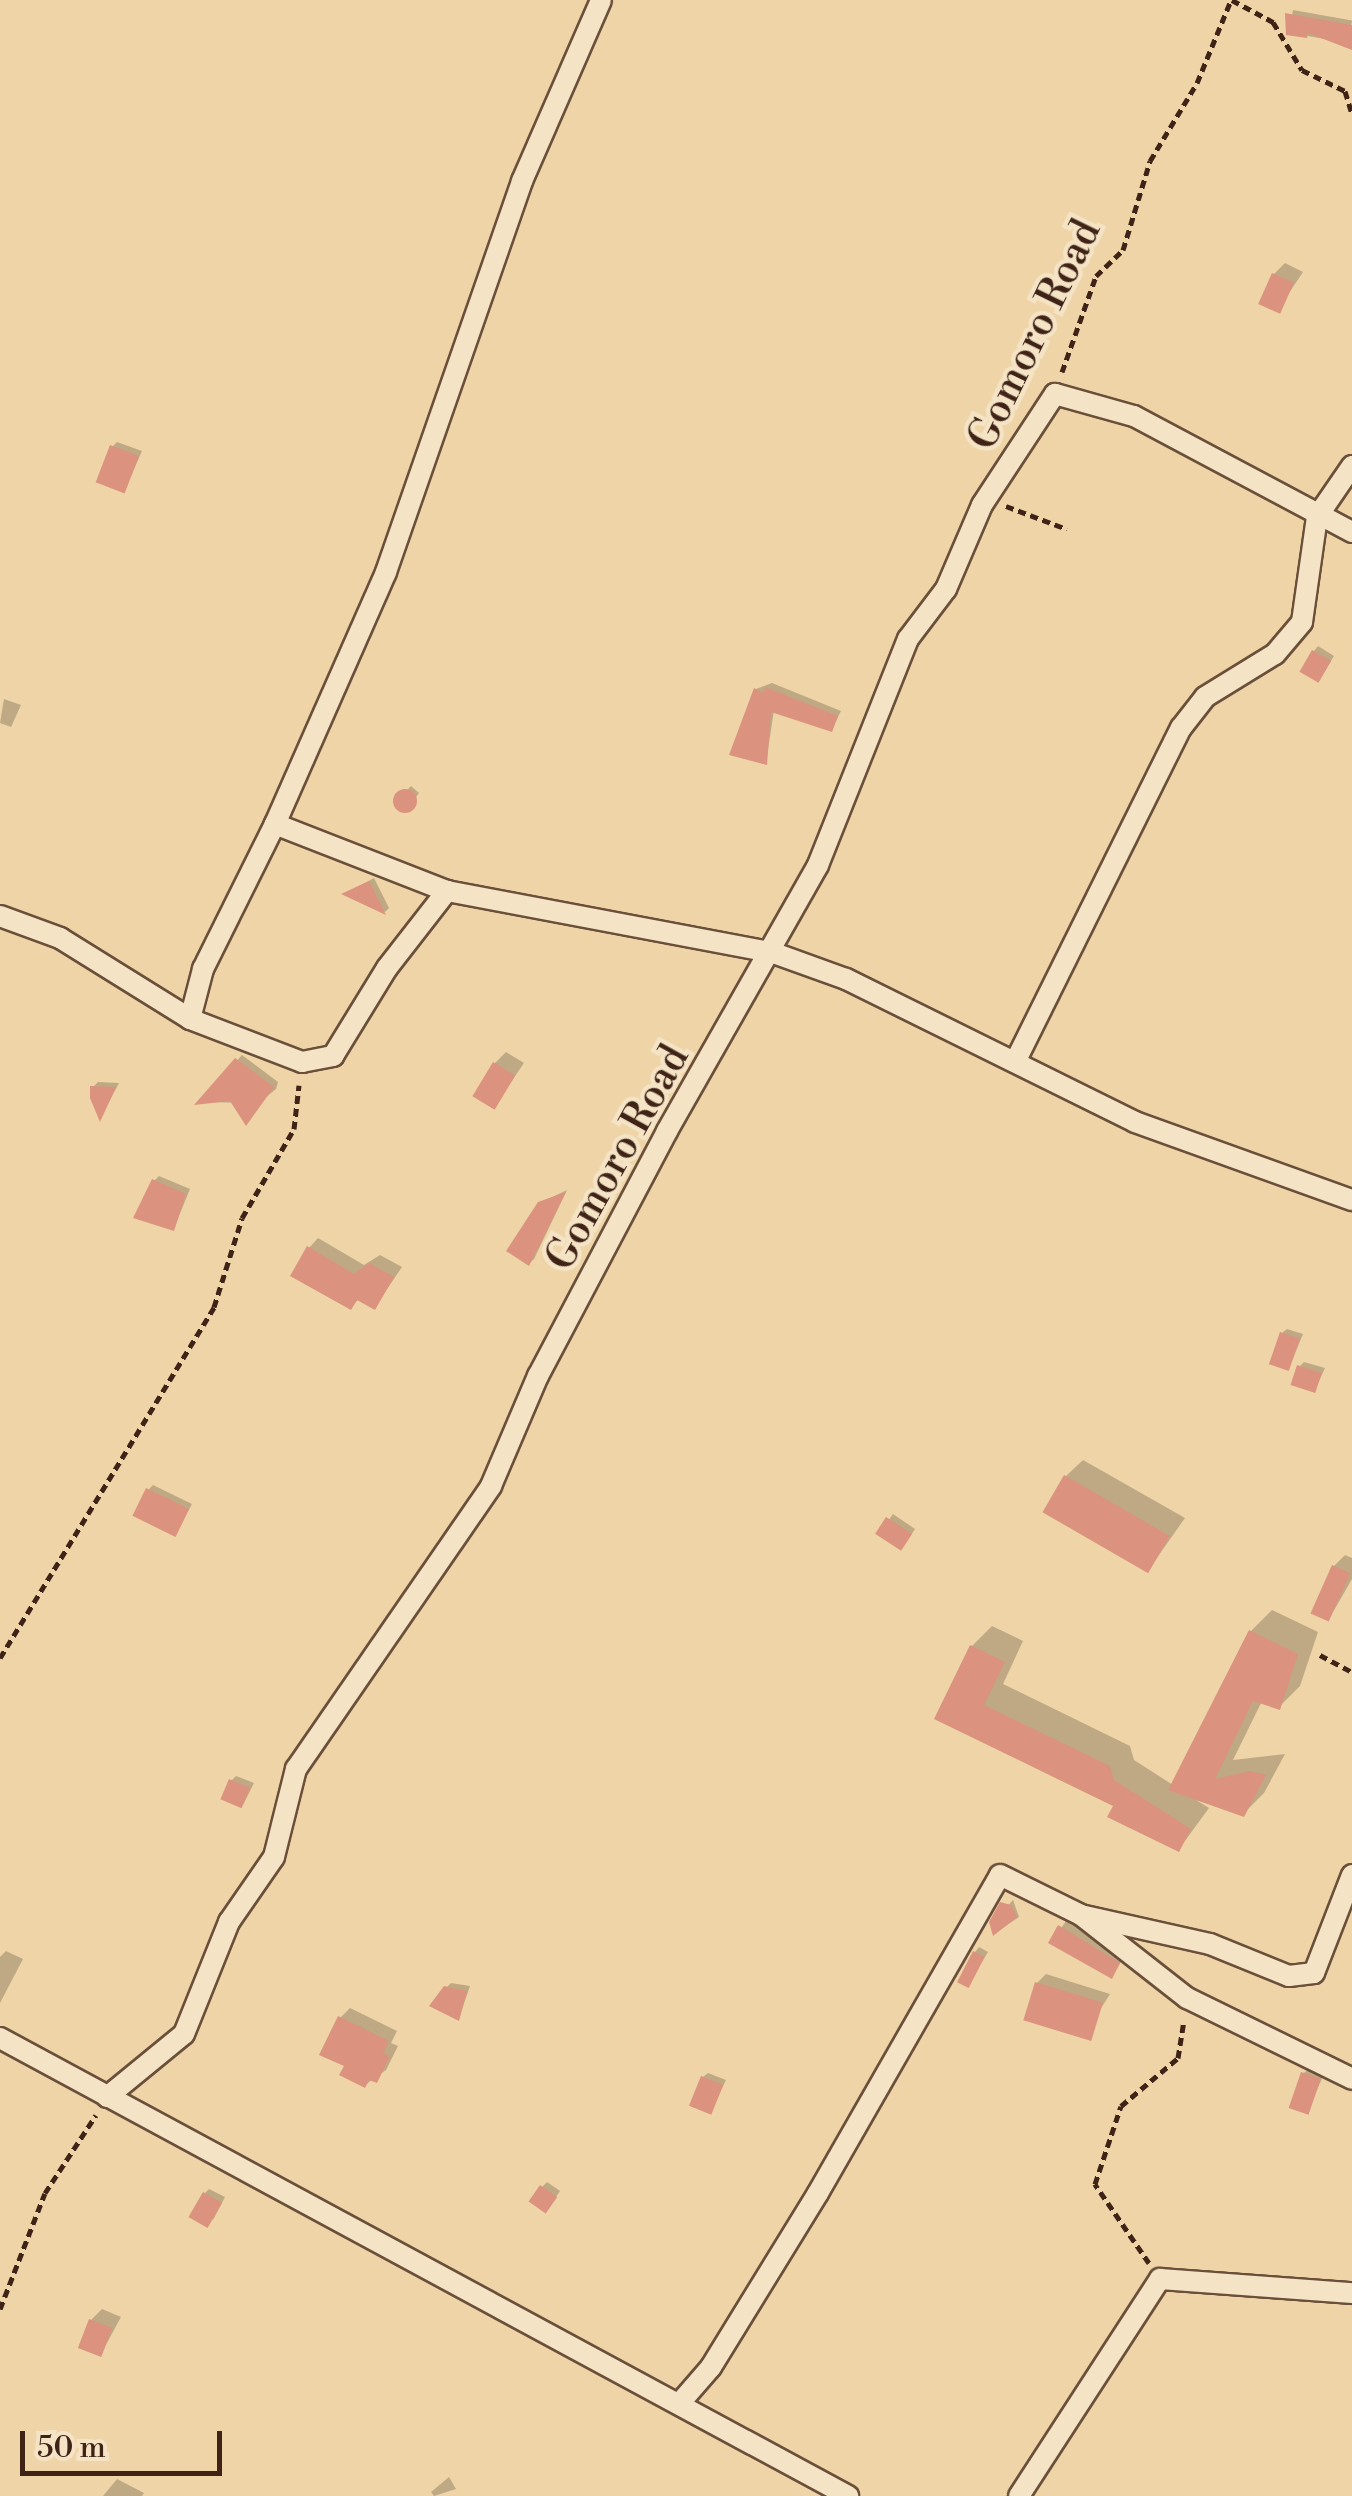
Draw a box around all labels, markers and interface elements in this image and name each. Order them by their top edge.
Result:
street label: Gomoro Road [959,212,1111,458]
street label: Gomoro Road [536,1037,700,1279]
scale bar [25,2411,228,2473]
text: 50 m [37,2429,106,2467]

